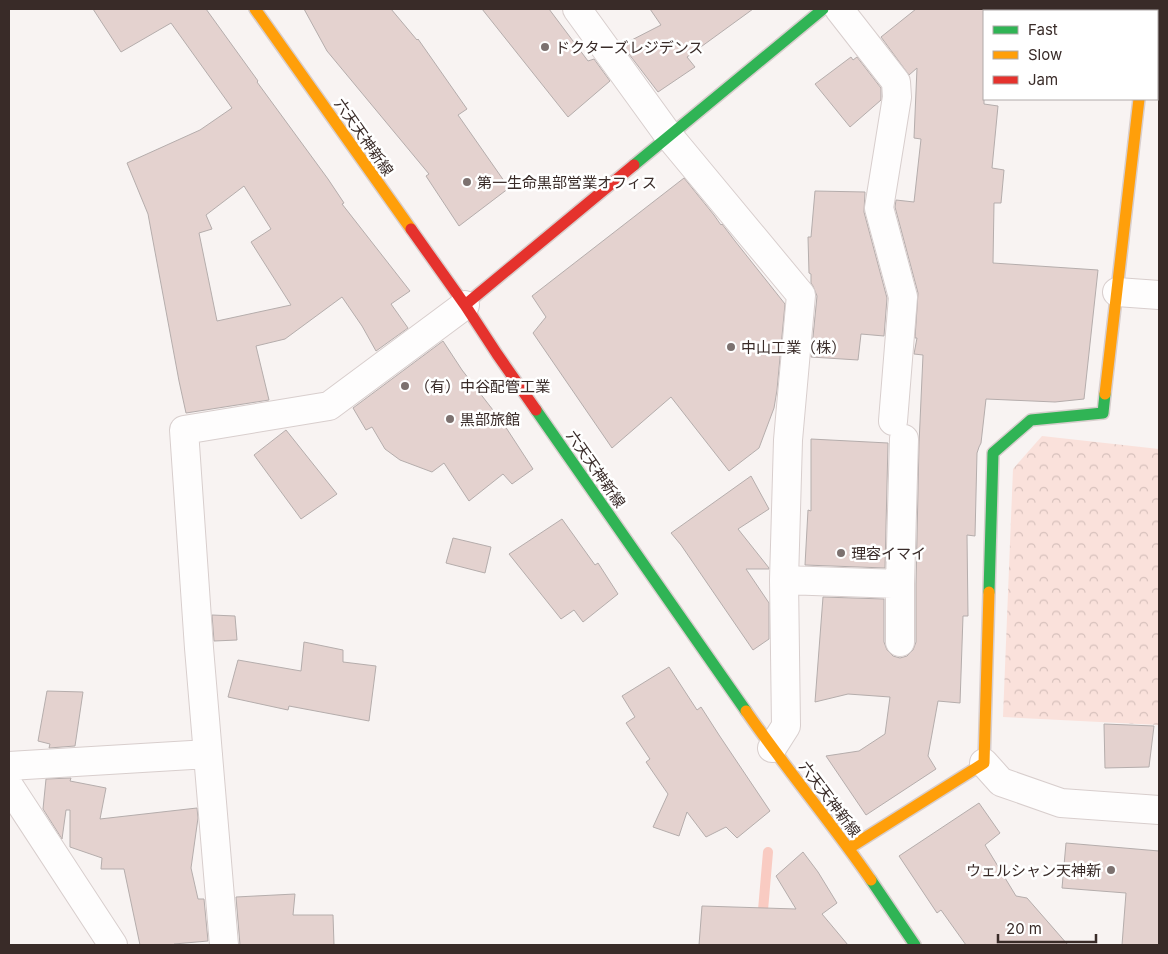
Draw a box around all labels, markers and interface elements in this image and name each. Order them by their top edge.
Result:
legend [983,10,1158,100]
text: Fast [1028,20,1058,39]
place label: ドクターズレジデンス [555,38,703,57]
marker: ドクターズレジデンス [539,41,551,53]
text: Slow [1028,45,1062,64]
text: Jam [1028,70,1058,89]
street label: 六天天神新線 [330,95,398,179]
place label: 第一生命黒部営業オフィス [477,173,657,192]
marker: 第一生命黒部営業オフィス [461,176,473,188]
place label: 中山工業（株） [741,338,846,357]
marker: 中山工業（株） [725,341,737,353]
place label: （有）中谷配管工業 [415,377,550,396]
marker: （有）中谷配管工業 [399,380,411,392]
place label: 黒部旅館 [460,410,520,429]
marker: 黒部旅館 [444,413,456,425]
street label: 六天天神新線 [562,427,630,511]
place label: 理容イマイ [851,544,926,563]
marker: 理容イマイ [835,547,847,559]
street label: 六天天神新線 [795,757,865,841]
place label: ウェルシャン天神新 [966,861,1101,880]
marker: ウェルシャン天神新 [1105,864,1117,876]
scale bar [998,912,1096,944]
text: 20 m [1006,919,1042,938]

